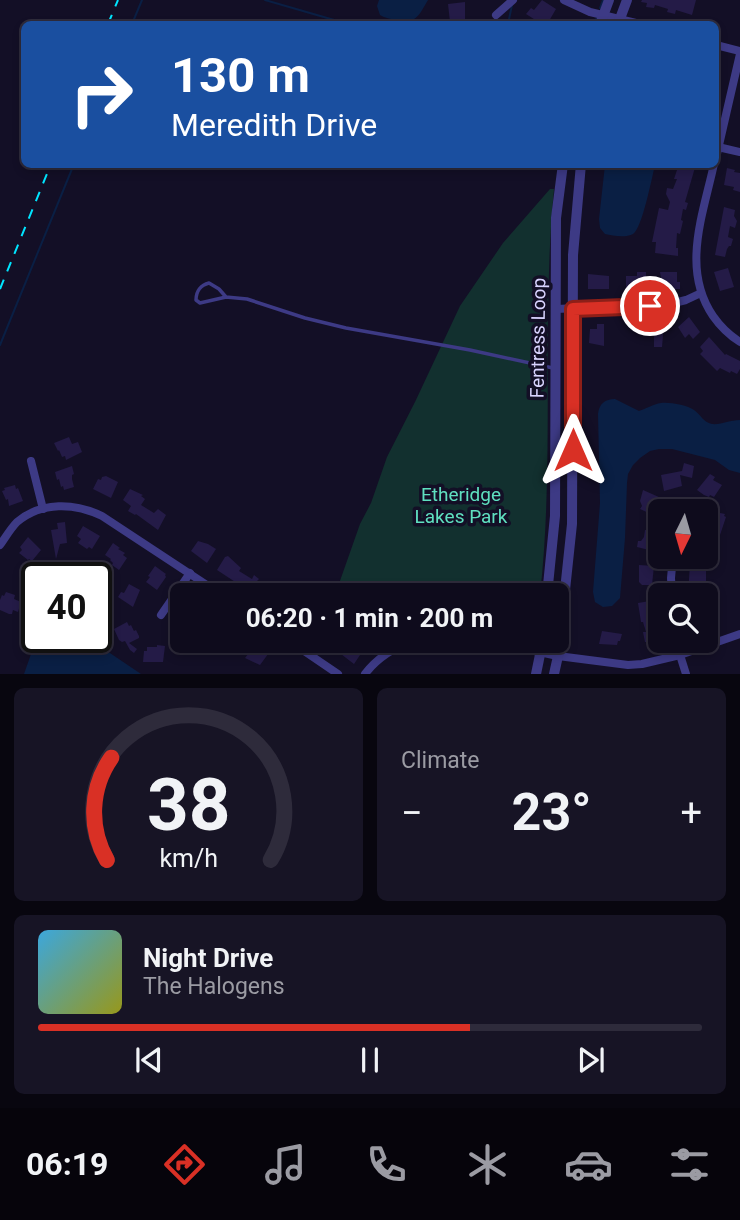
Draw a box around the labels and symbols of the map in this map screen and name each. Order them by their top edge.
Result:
pin [620,276,680,336]
street label: Fentress Loop [525,278,551,398]
position arrow [536,413,610,487]
park label: Etheridge Lakes Park [415,483,508,528]
north arrow [648,499,718,569]
speed limit sign: 40 [21,562,112,653]

